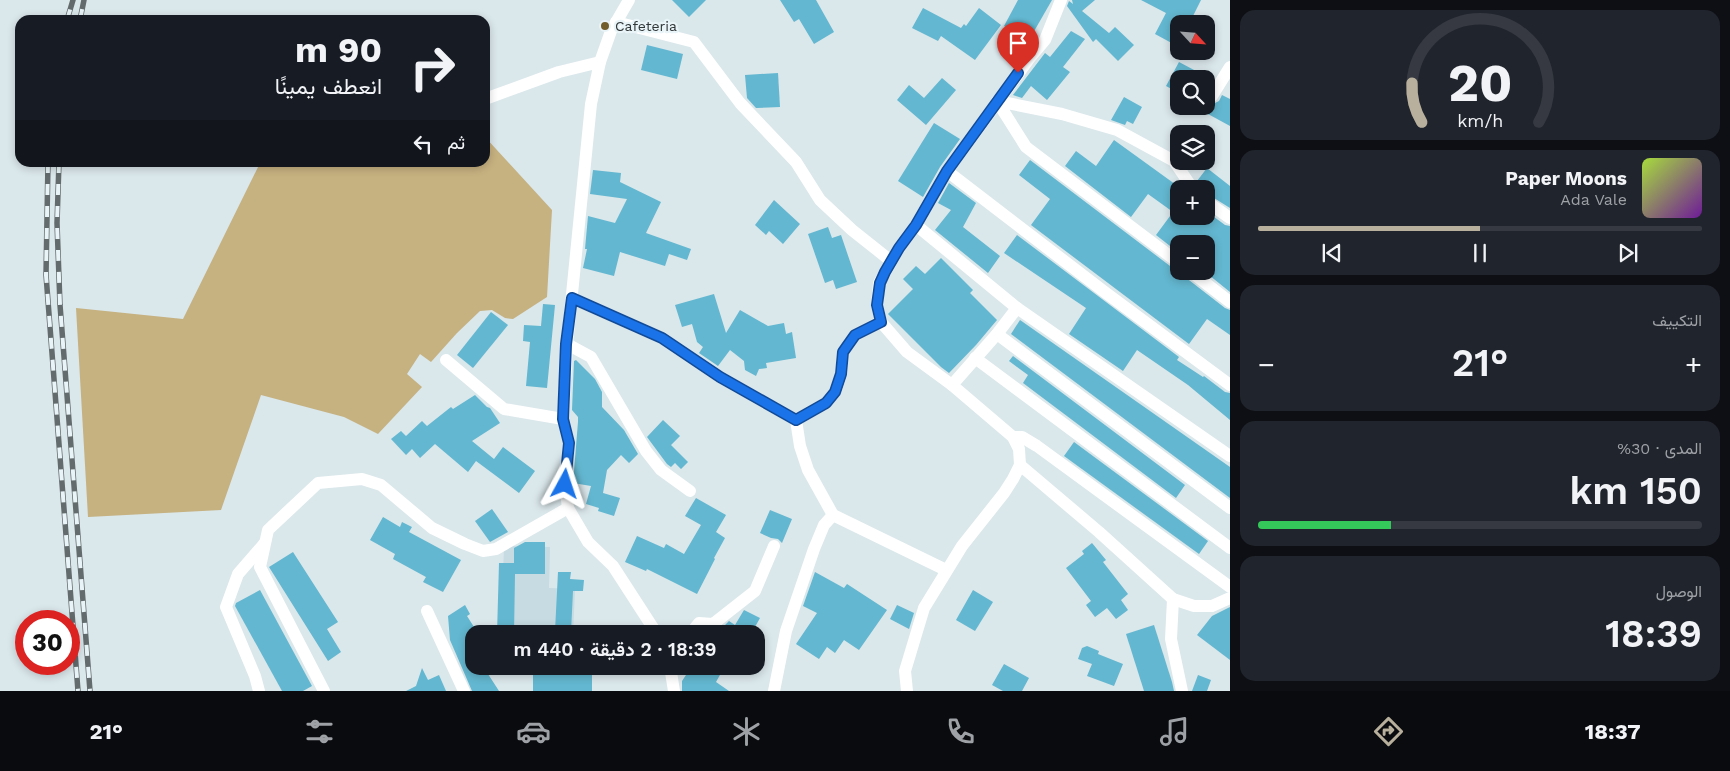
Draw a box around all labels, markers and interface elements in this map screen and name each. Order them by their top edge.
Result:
north arrow [1170,15,1215,60]
map controls [1170,15,1215,280]
place label: Cafeteria [615,18,677,34]
marker: Cafeteria [599,20,611,32]
pin [997,22,1039,73]
text: 90 m [295,29,382,71]
icon: arrive [1004,29,1032,57]
icon: right [400,35,465,100]
text: 20 [1448,53,1512,114]
button: search [1170,70,1215,115]
text: انعطف يمينًا [275,74,382,99]
text: km/h [1457,110,1503,131]
button: layers [1170,125,1215,170]
icon: left [409,130,437,158]
text: ثم [447,131,465,154]
text: Paper Moons [1505,167,1627,190]
button: + [1170,180,1215,225]
text: Ada Vale [1560,190,1627,209]
button: − [1170,235,1215,280]
icon: previous [1318,239,1346,267]
icon: pause [1466,239,1494,267]
icon: next [1614,239,1642,267]
text: التكييف [1652,311,1702,330]
text: 21° [1452,341,1508,385]
text: − [1258,348,1275,381]
text: + [1685,348,1702,381]
text: المدى · 30% [1617,439,1702,458]
position arrow [538,457,590,509]
text: 150 km [1569,469,1702,513]
text: الوصول [1656,582,1702,601]
speed limit sign: 30 [15,610,80,675]
text: 18:39 [1605,612,1702,656]
text: 18:39 · 2 دقيقة · 440 m [514,638,716,661]
icon: filters [302,714,337,749]
icon: car [516,714,551,749]
icon: climate [729,714,764,749]
icon: phone [943,714,978,749]
icon: music [1157,714,1192,749]
icon: directions [1371,714,1406,749]
text: 21° [89,719,123,744]
text: 18:37 [1585,719,1641,744]

